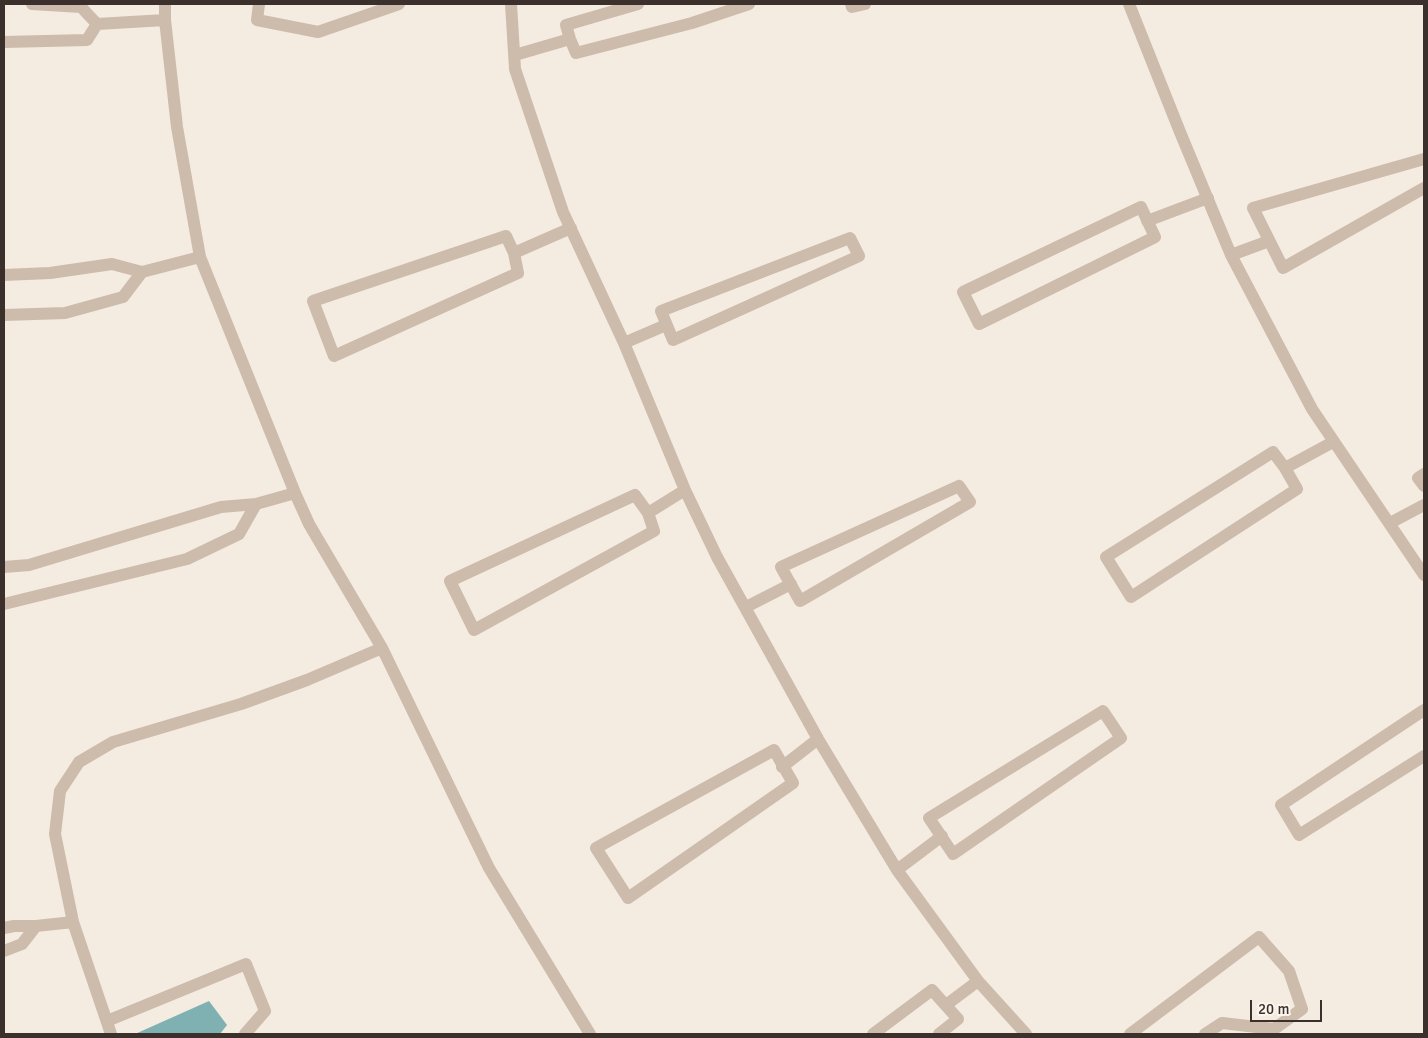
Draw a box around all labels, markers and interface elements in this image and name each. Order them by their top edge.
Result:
scale bar [1253,990,1326,1022]
text: 20 m [1258,1000,1289,1018]

